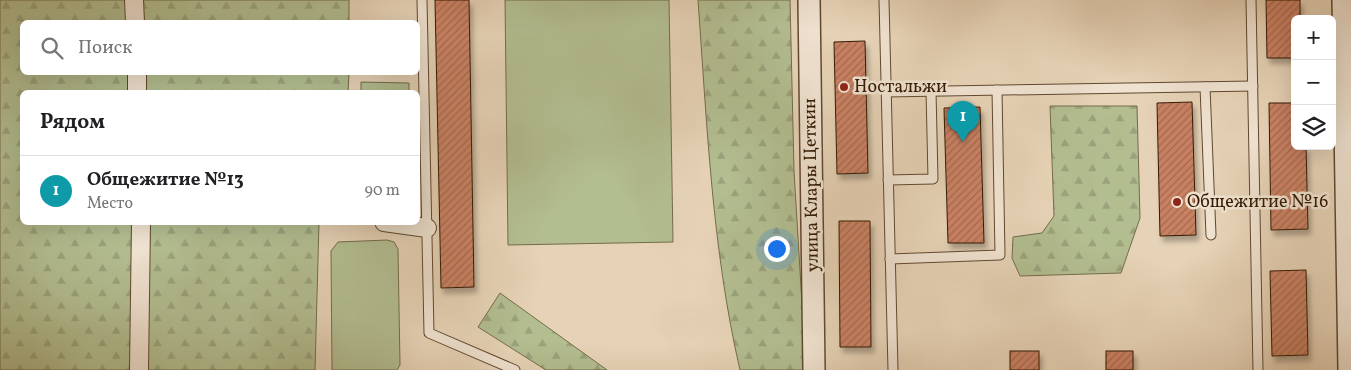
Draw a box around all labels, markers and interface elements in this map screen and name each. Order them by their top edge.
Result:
map controls [1291,15,1336,150]
button: + [1291,15,1336,60]
search box [20,20,420,75]
icon: search [38,34,66,62]
text: Поиск [78,35,132,61]
button: − [1291,60,1336,105]
place label: Ностальжи [854,75,947,100]
marker: Ностальжи [838,81,850,93]
street label: улица Клары Цеткин [798,98,826,272]
pin: 1 [947,101,979,142]
button: layers [1291,105,1336,150]
text: Рядом [40,108,105,137]
text: Общежитие №13 [87,167,244,193]
text: 1 [53,180,59,202]
text: 90 m [364,180,400,202]
place label: Общежитие №16 [1187,190,1328,215]
text: Место [87,193,133,215]
marker: Общежитие №16 [1171,196,1183,208]
your location [764,236,790,262]

